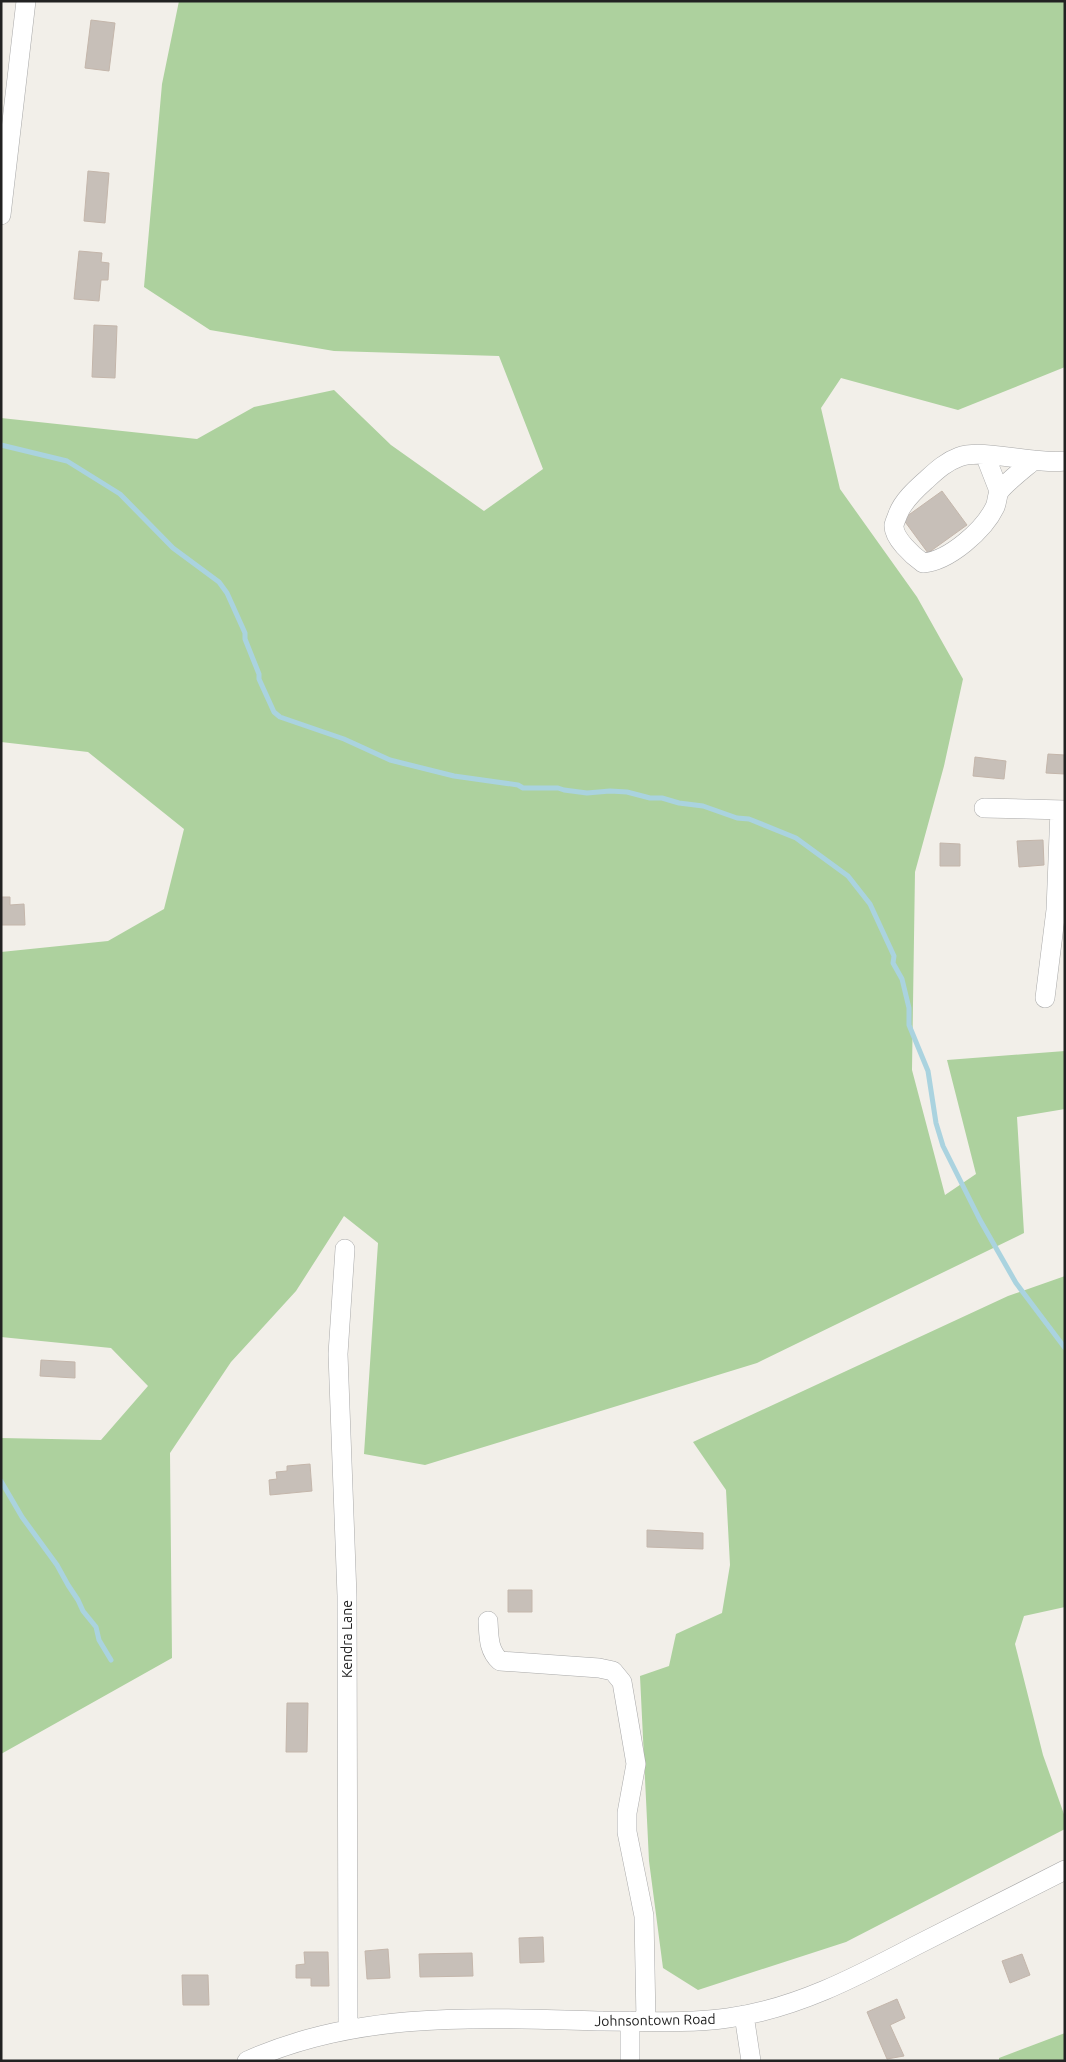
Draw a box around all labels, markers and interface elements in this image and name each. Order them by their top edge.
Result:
street label: Kendra Lane [339,1600,355,1678]
street label: Johnsontown Road [594,2011,716,2029]

